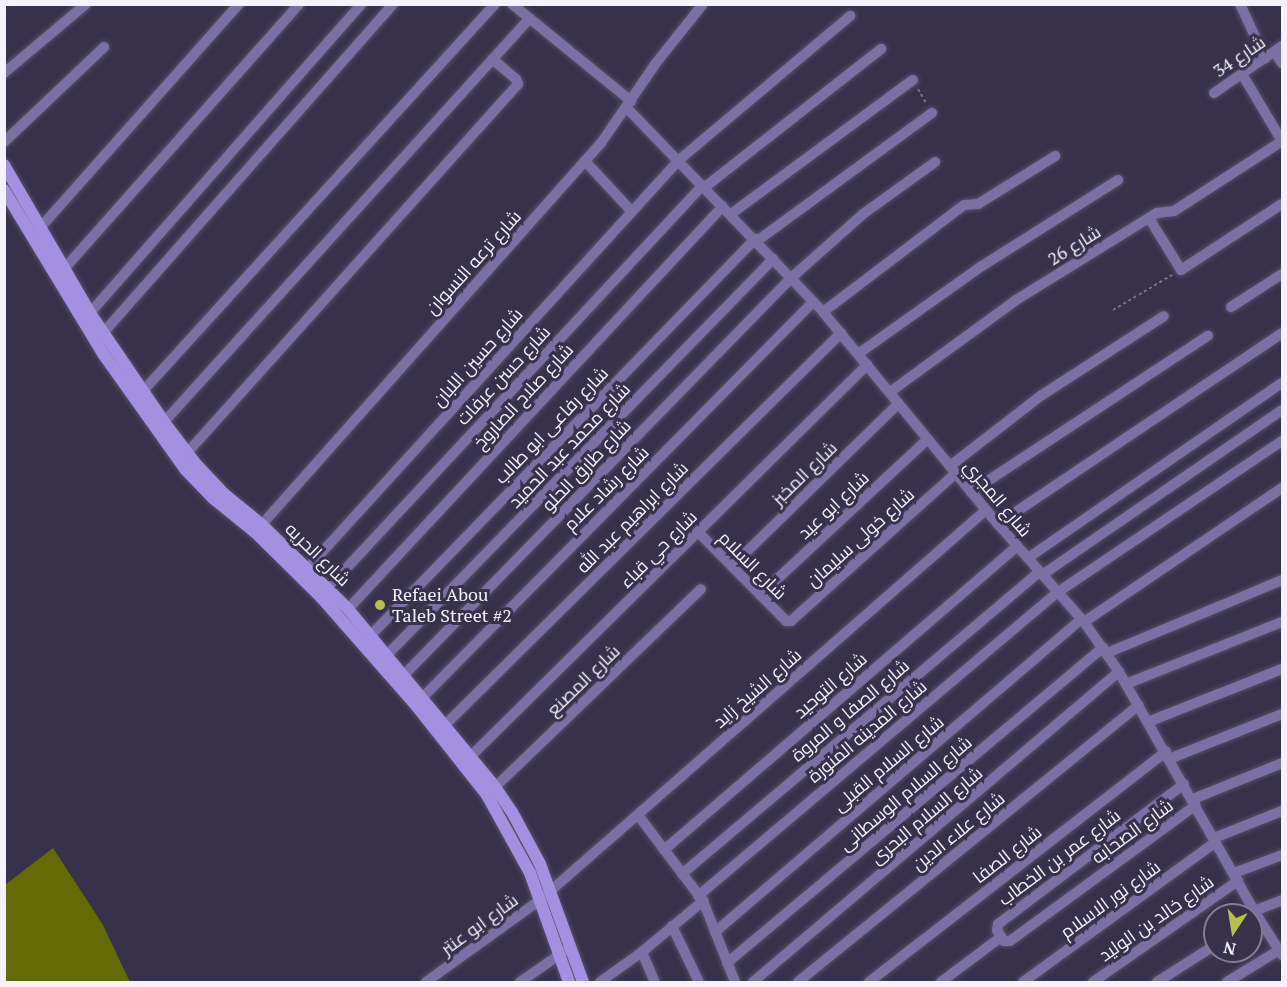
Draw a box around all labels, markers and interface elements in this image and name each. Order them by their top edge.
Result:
street label: شارع 34 [1209,31,1269,81]
street label: شارع ترعه النسوان [421,205,525,319]
street label: شارع 26 [1044,220,1104,270]
street label: شارع حسين اللبان [427,303,527,411]
street label: شارع حسن عرفات [452,321,554,429]
street label: شارع صلاح الصاروخ [469,339,577,453]
street label: شارع رفاعى ابو طالب [490,362,612,488]
street label: شارع محمد عبد الحميد [504,378,634,512]
street label: شارع طارق الحلو [537,415,635,515]
street label: شارع المخبز [767,436,841,510]
street label: شارع رشاد علام [559,441,653,535]
street label: شارع المجري [960,455,1036,541]
street label: شارع ابراهيم عبد الله [572,457,692,577]
street label: شارع ابو عيد [793,467,873,543]
street label: شارع خولى سليمان [802,483,918,591]
street label: شارع حي قباء [615,506,701,592]
street label: شارع الحريه [281,518,355,590]
street label: شارع السلام [714,526,792,604]
place label: Refaei Abou Taleb Street #2 [392,584,512,626]
marker: Refaei Abou Taleb Street #2 [373,598,387,612]
street label: شارع المصنع [542,640,624,720]
street label: شارع الشيخ زايد [709,644,805,732]
street label: شارع التوحيد [789,647,871,723]
street label: شارع الصفا و المروة [787,654,913,766]
street label: شارع المدينه المنورة [803,675,931,787]
street label: شارع السلام القبلى [828,710,948,816]
street label: شارع السلام الوسطانى [834,731,976,855]
street label: شارع السلام البحرى [866,762,986,868]
street label: شارع علاء الدين [907,787,1009,875]
street label: شارع الصحابه [1087,794,1177,868]
street label: شارع عمر بن الخطاب [994,804,1124,910]
street label: شارع الصفا [968,820,1046,888]
street label: شارع نور الاسلام [1056,856,1164,942]
street label: شارع خالد بن الوليد [1094,870,1218,966]
street label: شارع ابو عنتر [436,889,522,959]
north arrow [1203,903,1263,963]
text: N [1221,937,1238,961]

